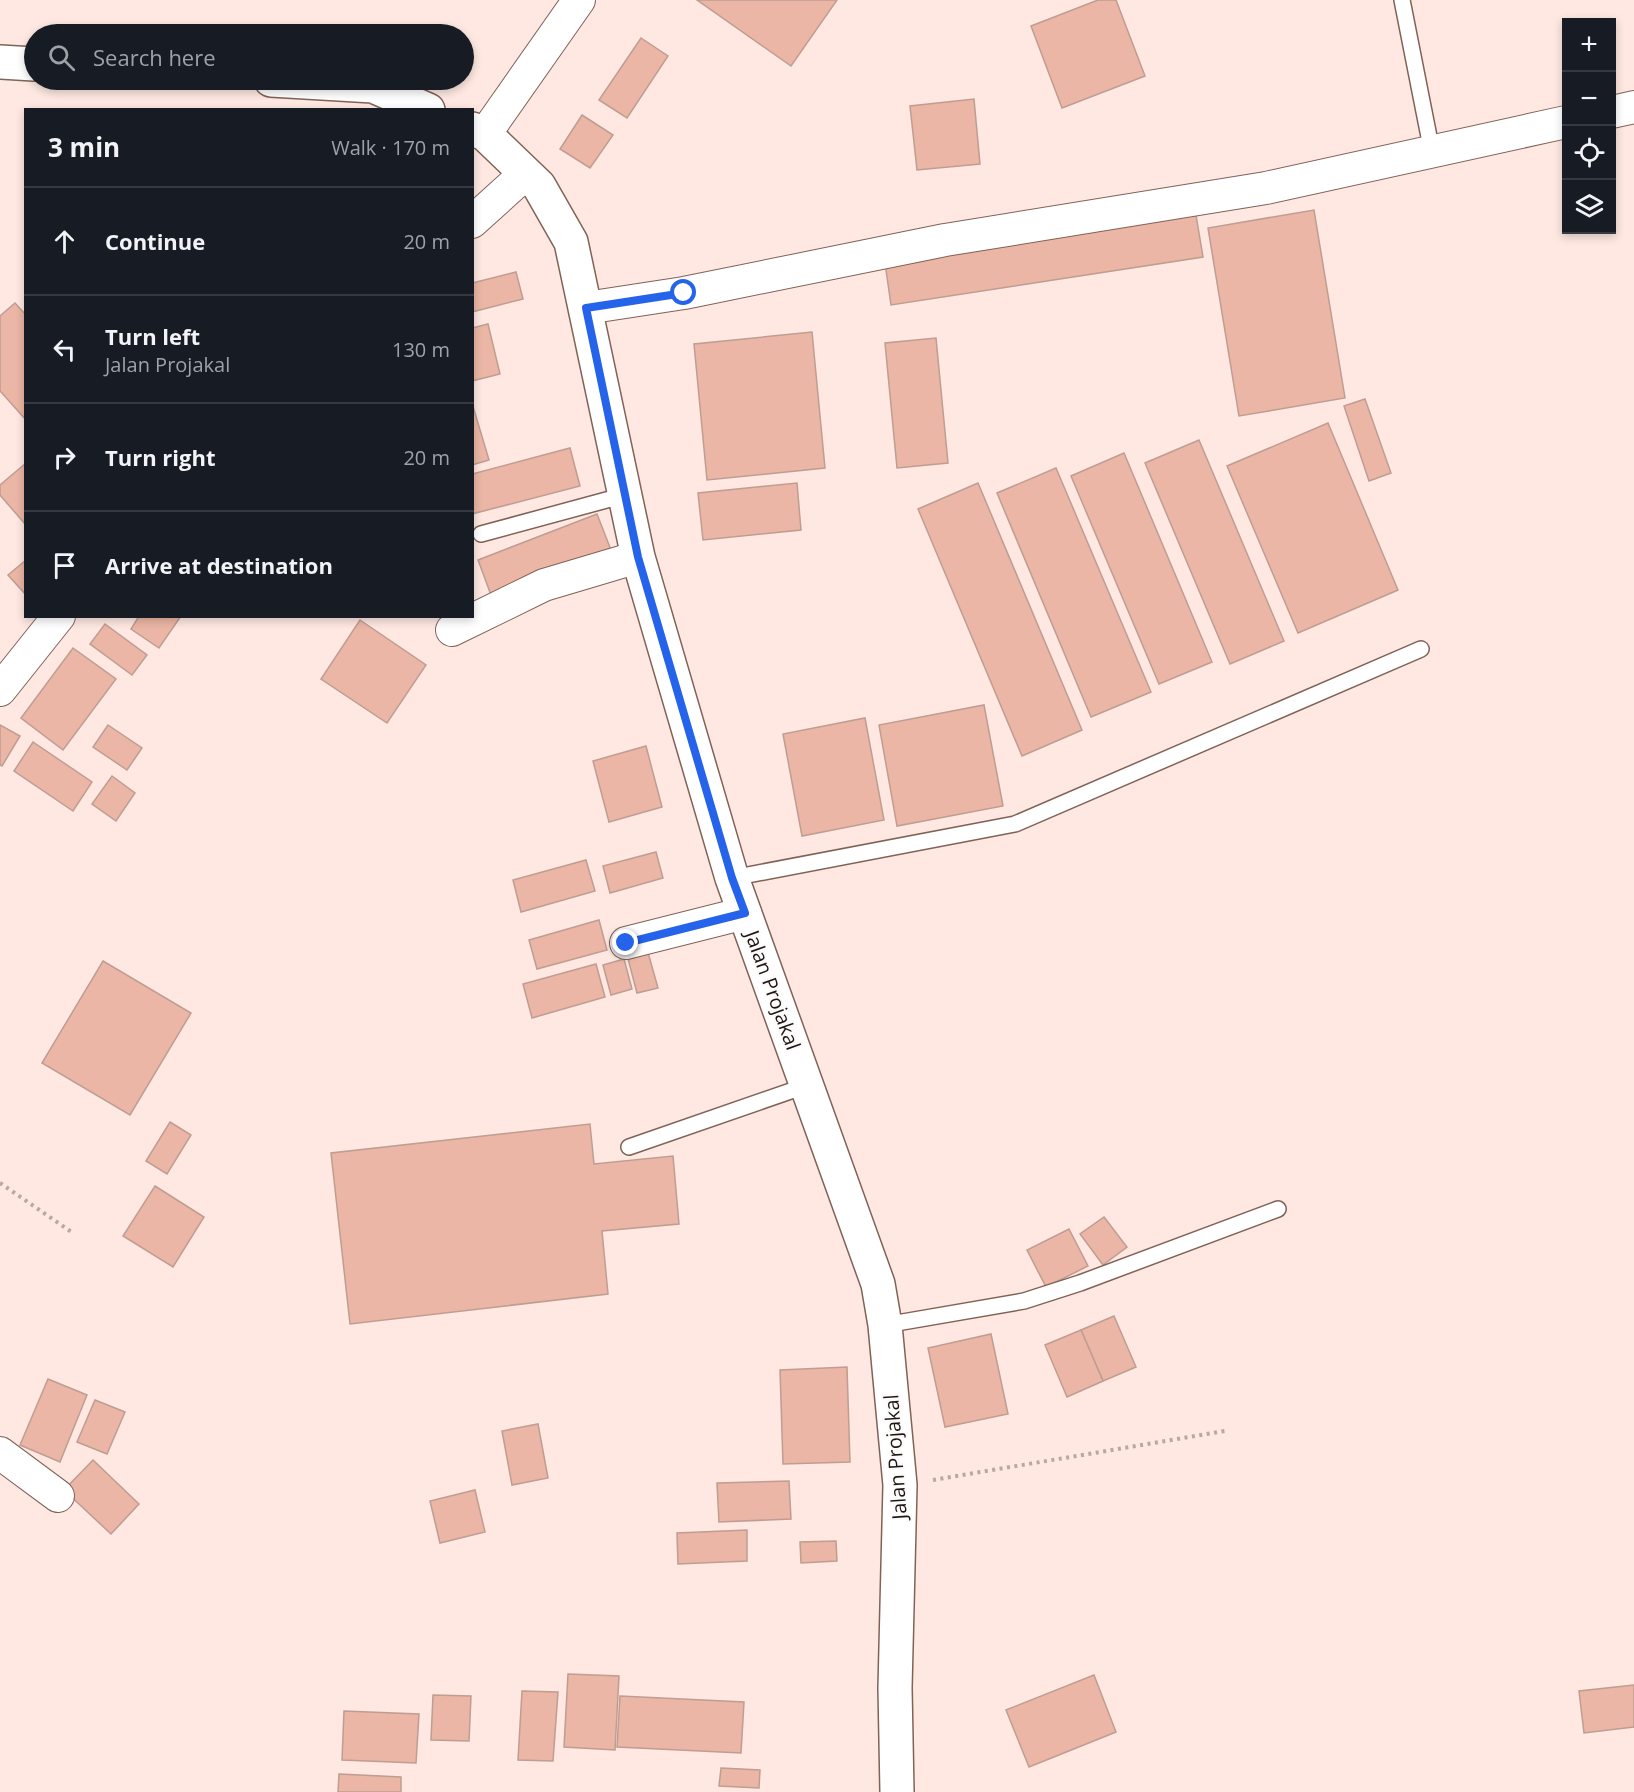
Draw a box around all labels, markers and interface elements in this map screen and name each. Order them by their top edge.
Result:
map controls [1562,18,1616,234]
button: + [1562,18,1616,72]
search box [24,24,474,90]
icon: search [45,41,78,74]
text: Search here [93,42,216,72]
button: − [1562,72,1616,126]
button: locate [1562,126,1616,180]
text: 3 min [48,129,120,165]
text: Walk · 170 m [331,134,450,161]
button: layers [1562,180,1616,234]
icon: ahead [48,225,81,258]
text: Continue [105,226,205,256]
text: 20 m [403,228,450,255]
route start [670,279,696,305]
text: Turn left [105,321,200,351]
icon: left [48,333,81,366]
text: 130 m [392,336,450,363]
text: Jalan Projakal [105,351,230,378]
icon: right [48,441,81,474]
text: Turn right [105,442,216,472]
text: 20 m [403,444,450,471]
icon: arrive [48,549,81,582]
text: Arrive at destination [105,550,333,580]
street label: Jalan Projakal [738,925,807,1053]
route end [612,929,638,955]
street label: Jalan Projakal [877,1394,913,1522]

